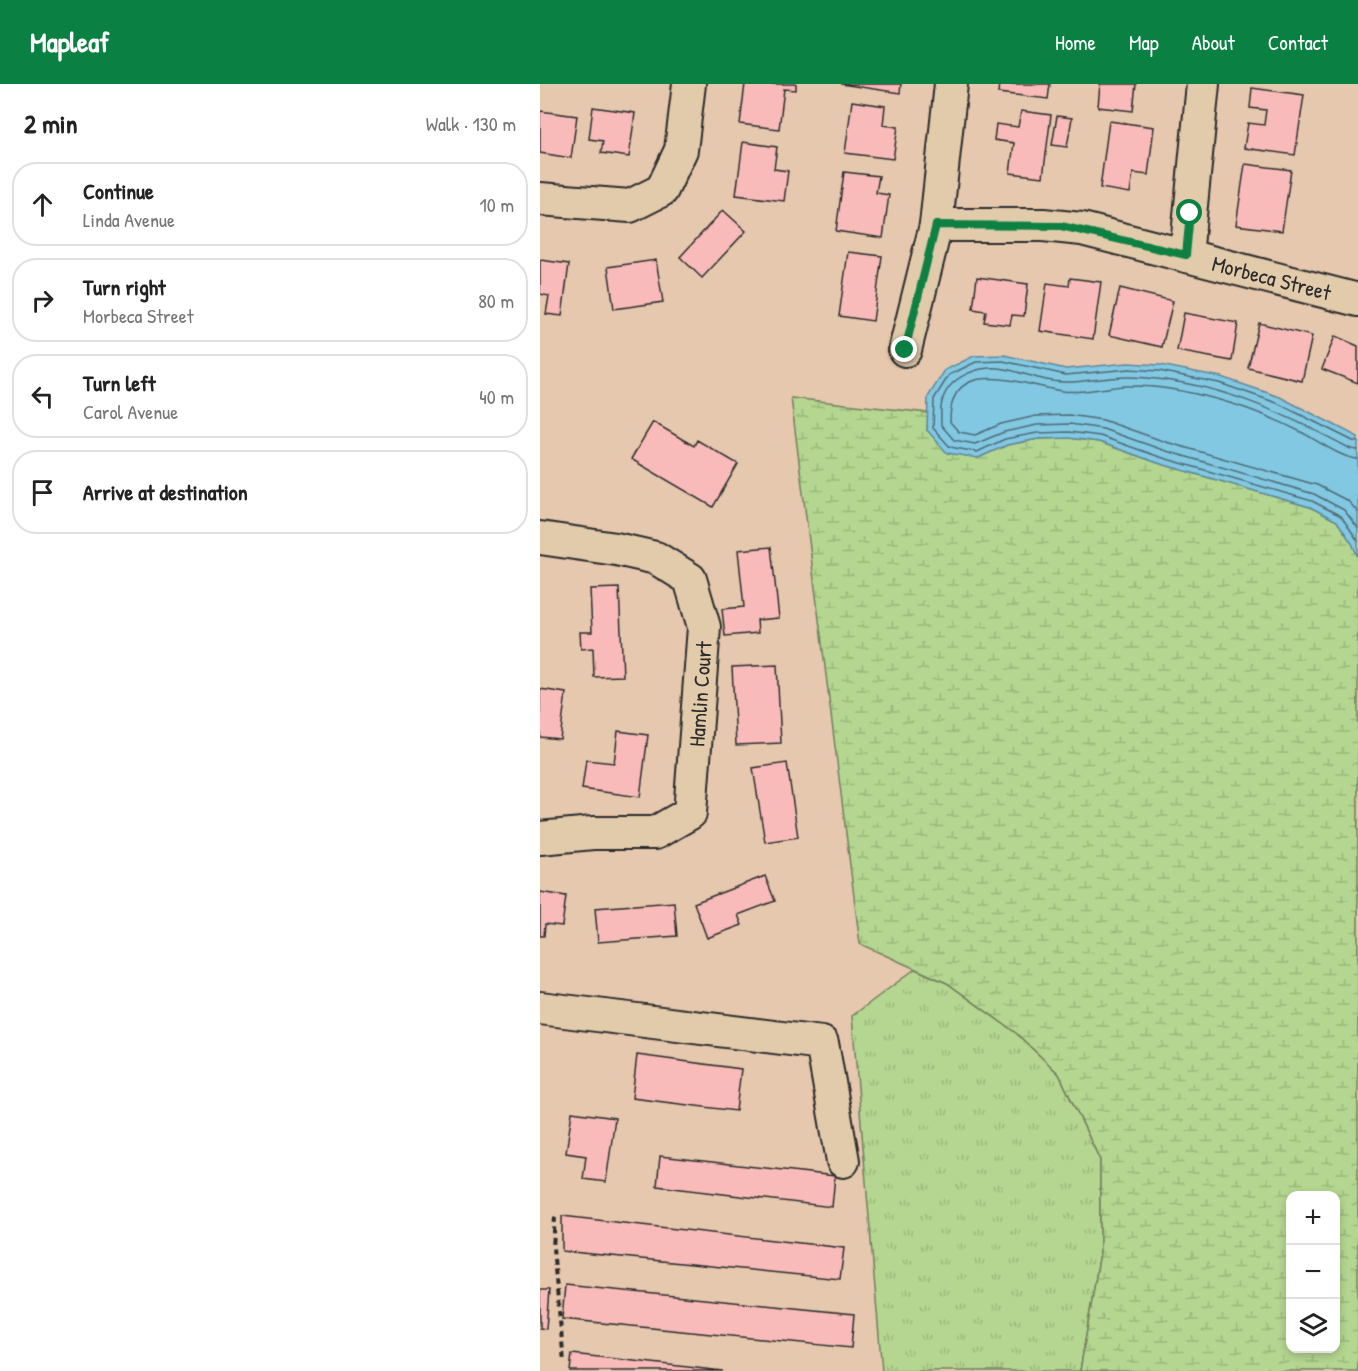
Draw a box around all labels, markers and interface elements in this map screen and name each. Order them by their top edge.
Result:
text: Mapleaf [30,23,109,61]
text: Home [1055,28,1096,57]
text: Map [1129,28,1159,57]
text: About [1192,28,1235,57]
text: Contact [1268,28,1328,57]
text: 2 min [24,106,77,141]
text: Walk · 130 m [426,110,516,137]
text: Continue [83,176,154,206]
icon: ahead [26,188,59,221]
text: 10 m [480,191,514,218]
route start [1176,199,1202,225]
text: Linda Avenue [83,206,175,233]
street label: Morbeca Street [1209,248,1335,308]
text: Turn right [83,272,166,302]
icon: right [26,284,59,317]
text: 80 m [478,287,514,314]
text: Morbeca Street [83,302,194,329]
route end [891,336,917,362]
text: Turn left [83,368,156,398]
icon: left [26,380,59,413]
text: 40 m [479,383,514,410]
text: Carol Avenue [83,398,178,425]
icon: arrive [26,476,59,509]
text: Arrive at destination [83,477,248,507]
street label: Hamlin Court [681,640,719,748]
map controls [1286,1191,1340,1353]
button: + [1286,1191,1340,1245]
button: − [1286,1245,1340,1299]
button: layers [1286,1299,1340,1353]

